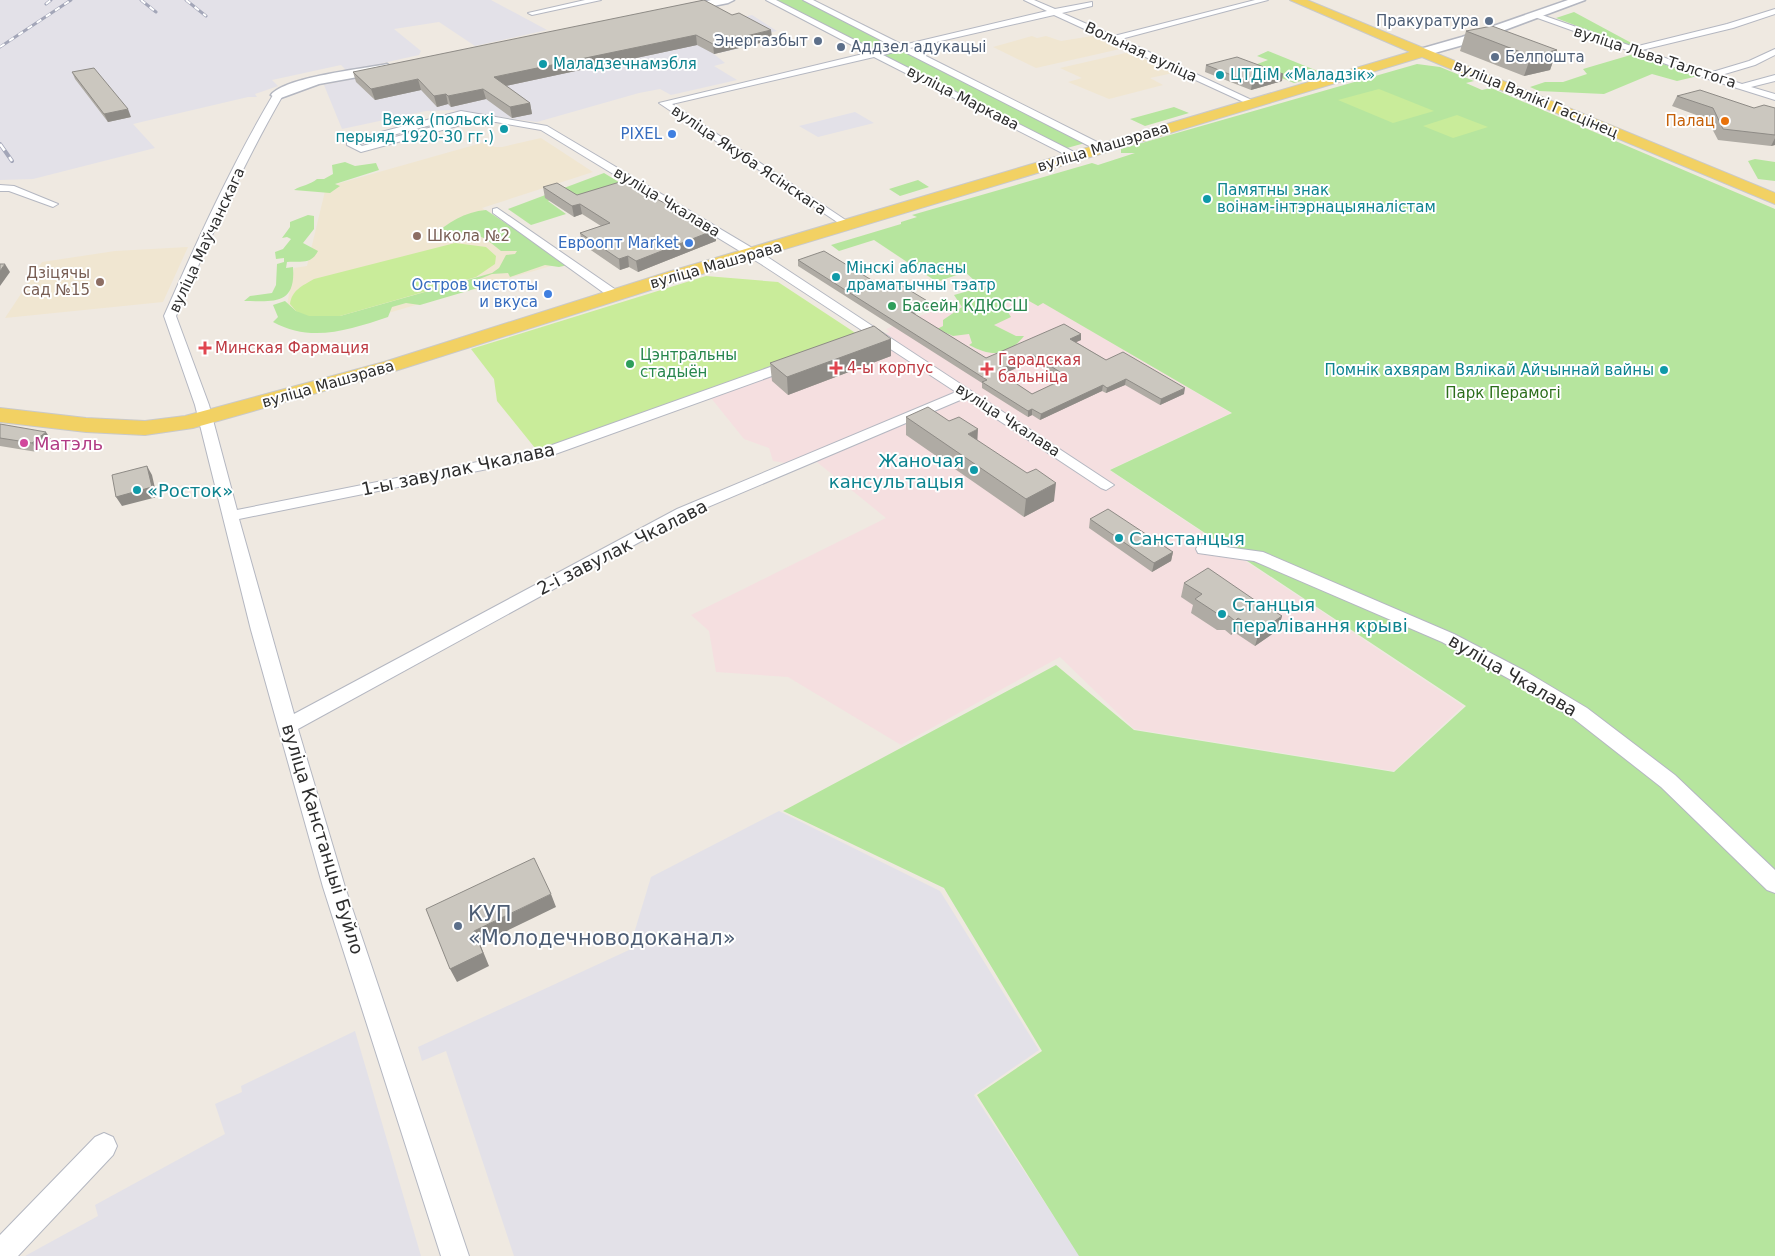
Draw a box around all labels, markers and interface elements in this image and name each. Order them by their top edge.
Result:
place label: Пракуратура [1376,12,1479,30]
marker: Пракуратура [1483,15,1495,27]
street label: Вольная вуліца [1082,18,1200,86]
street label: вуліца Льва Талстога [1571,22,1739,92]
place label: Энергазбыт [714,32,808,50]
marker: Энергазбыт [812,35,824,47]
place label: Аддзел адукацыі [851,38,986,56]
marker: Аддзел адукацыі [835,41,847,53]
place label: Белпошта [1505,48,1585,66]
marker: Белпошта [1489,51,1501,63]
place label: Маладзечнамэбля [553,55,697,73]
street label: вуліца Вялікі Гасцінец [1451,56,1621,142]
marker: Маладзечнамэбля [537,58,549,70]
street label: вуліца Маркава [904,62,1022,134]
place label: ЦТДіМ «Маладзік» [1230,66,1375,84]
marker: ЦТДіМ «Маладзік» [1214,69,1226,81]
street label: вуліца Якуба Ясінскага [668,101,830,219]
place label: Вежа (польскі перыяд 1920-30 гг.) [336,111,494,146]
place label: Палац [1666,112,1715,130]
marker: Палац [1719,115,1731,127]
street label: вуліца Машэрава [1035,118,1171,176]
marker: Вежа (польскі перыяд 1920-30 гг.) [498,123,510,135]
place label: PIXEL [620,125,663,143]
marker: PIXEL [666,128,678,140]
street label: вуліца Чкалава [611,163,723,241]
street label: вуліца Маўчанскага [165,165,249,315]
place label: Памятны знак воінам-інтэрнацыяналістам [1217,181,1436,216]
marker: Памятны знак воінам-інтэрнацыяналістам [1201,193,1213,205]
place label: Школа №2 [427,227,510,245]
marker: Школа №2 [411,230,423,242]
place label: Евроопт Market [558,234,679,252]
marker: Евроопт Market [683,237,695,249]
street label: вуліца Машэрава [648,238,784,292]
place label: Мінскі абласны драматычны тэатр [846,259,996,294]
place label: Дзіцячы сад №15 [23,264,90,299]
marker: Мінскі абласны драматычны тэатр [830,271,842,283]
marker: Дзіцячы сад №15 [94,276,106,288]
place label: Остров чистоты и вкуса [412,276,538,311]
marker: Остров чистоты и вкуса [542,288,554,300]
place label: Басейн КДЮСШ [902,297,1028,315]
marker: Басейн КДЮСШ [886,300,898,312]
place label: Минская Фармация [215,339,369,357]
marker: Минская Фармация [199,342,211,354]
place label: Цэнтральны стадыён [640,346,737,381]
place label: Гарадская бальніца [998,351,1081,386]
street label: вуліца Машэрава [260,357,396,411]
marker: Цэнтральны стадыён [624,358,636,370]
place label: 4-ы корпус [847,359,933,377]
marker: 4-ы корпус [829,361,843,375]
place label: Помнік ахвярам Вялікай Айчыннай вайны [1324,361,1654,379]
marker: Гарадская бальніца [980,362,994,376]
marker: Помнік ахвярам Вялікай Айчыннай вайны [1658,364,1670,376]
street label: вуліца Чкалава [952,380,1064,460]
park label: Парк Перамогі [1445,384,1561,402]
place label: Матэль [34,433,103,454]
marker: Матэль [18,437,30,449]
street label: 1-ы завулак Чкалава [359,438,557,500]
place label: Жаночая кансультацыя [829,450,964,492]
marker: Жаночая кансультацыя [968,464,980,476]
place label: «Росток» [147,480,233,501]
marker: «Росток» [131,484,143,496]
street label: 2-і завулак Чкалава [533,495,711,599]
place label: Санстанцыя [1129,528,1245,549]
marker: Санстанцыя [1113,532,1125,544]
place label: Станцыя пералівання крыві [1232,594,1408,636]
marker: Станцыя пералівання крыві [1216,608,1228,620]
street label: вуліца Чкалава [1445,630,1581,720]
street label: вуліца Канстанцыі Буйло [278,721,368,957]
place label: КУП «Молодечноводоканал» [468,902,736,950]
marker: КУП «Молодечноводоканал» [452,920,464,932]

